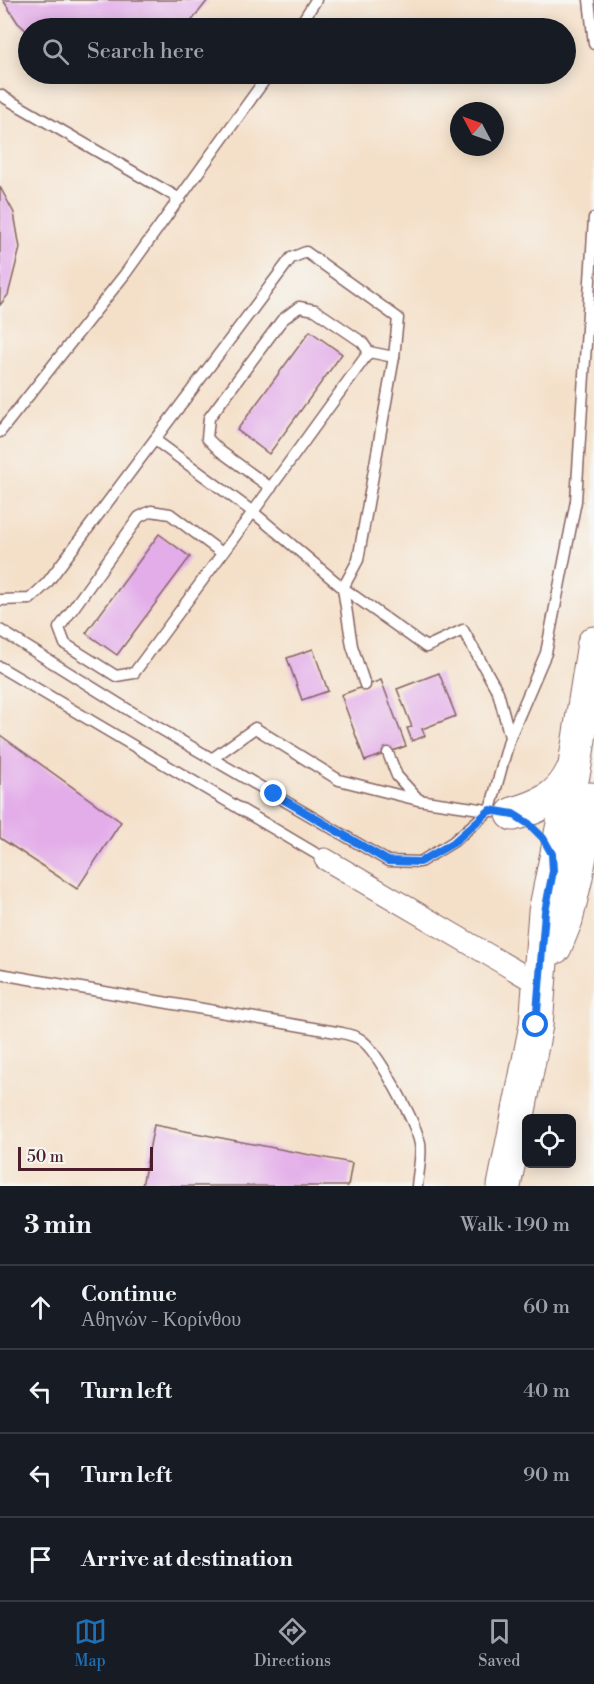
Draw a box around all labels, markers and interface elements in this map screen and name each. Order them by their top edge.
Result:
search box [18,18,576,84]
icon: search [39,35,72,68]
text: Search here [87,38,204,65]
north arrow [450,102,504,156]
route end [260,780,286,806]
route start [522,1011,548,1037]
map controls [522,1114,576,1168]
button: locate [522,1114,576,1168]
scale bar [18,1144,153,1172]
text: 50 m [27,1147,64,1167]
text: 3 min [24,1209,92,1241]
text: Walk · 190 m [460,1213,570,1238]
text: Continue [81,1281,177,1308]
icon: ahead [24,1291,57,1324]
text: 60 m [523,1295,570,1320]
text: Αθηνών - Κορίνθου [81,1308,241,1333]
icon: left [24,1375,57,1408]
text: Turn left [81,1378,172,1405]
text: 40 m [523,1379,570,1404]
icon: left [24,1459,57,1492]
text: Turn left [81,1462,172,1489]
text: 90 m [523,1463,570,1488]
icon: arrive [24,1543,57,1576]
text: Arrive at destination [81,1546,293,1573]
tab: Map [74,1615,107,1671]
tab: Directions [254,1615,331,1671]
tab: Saved [478,1615,520,1671]

